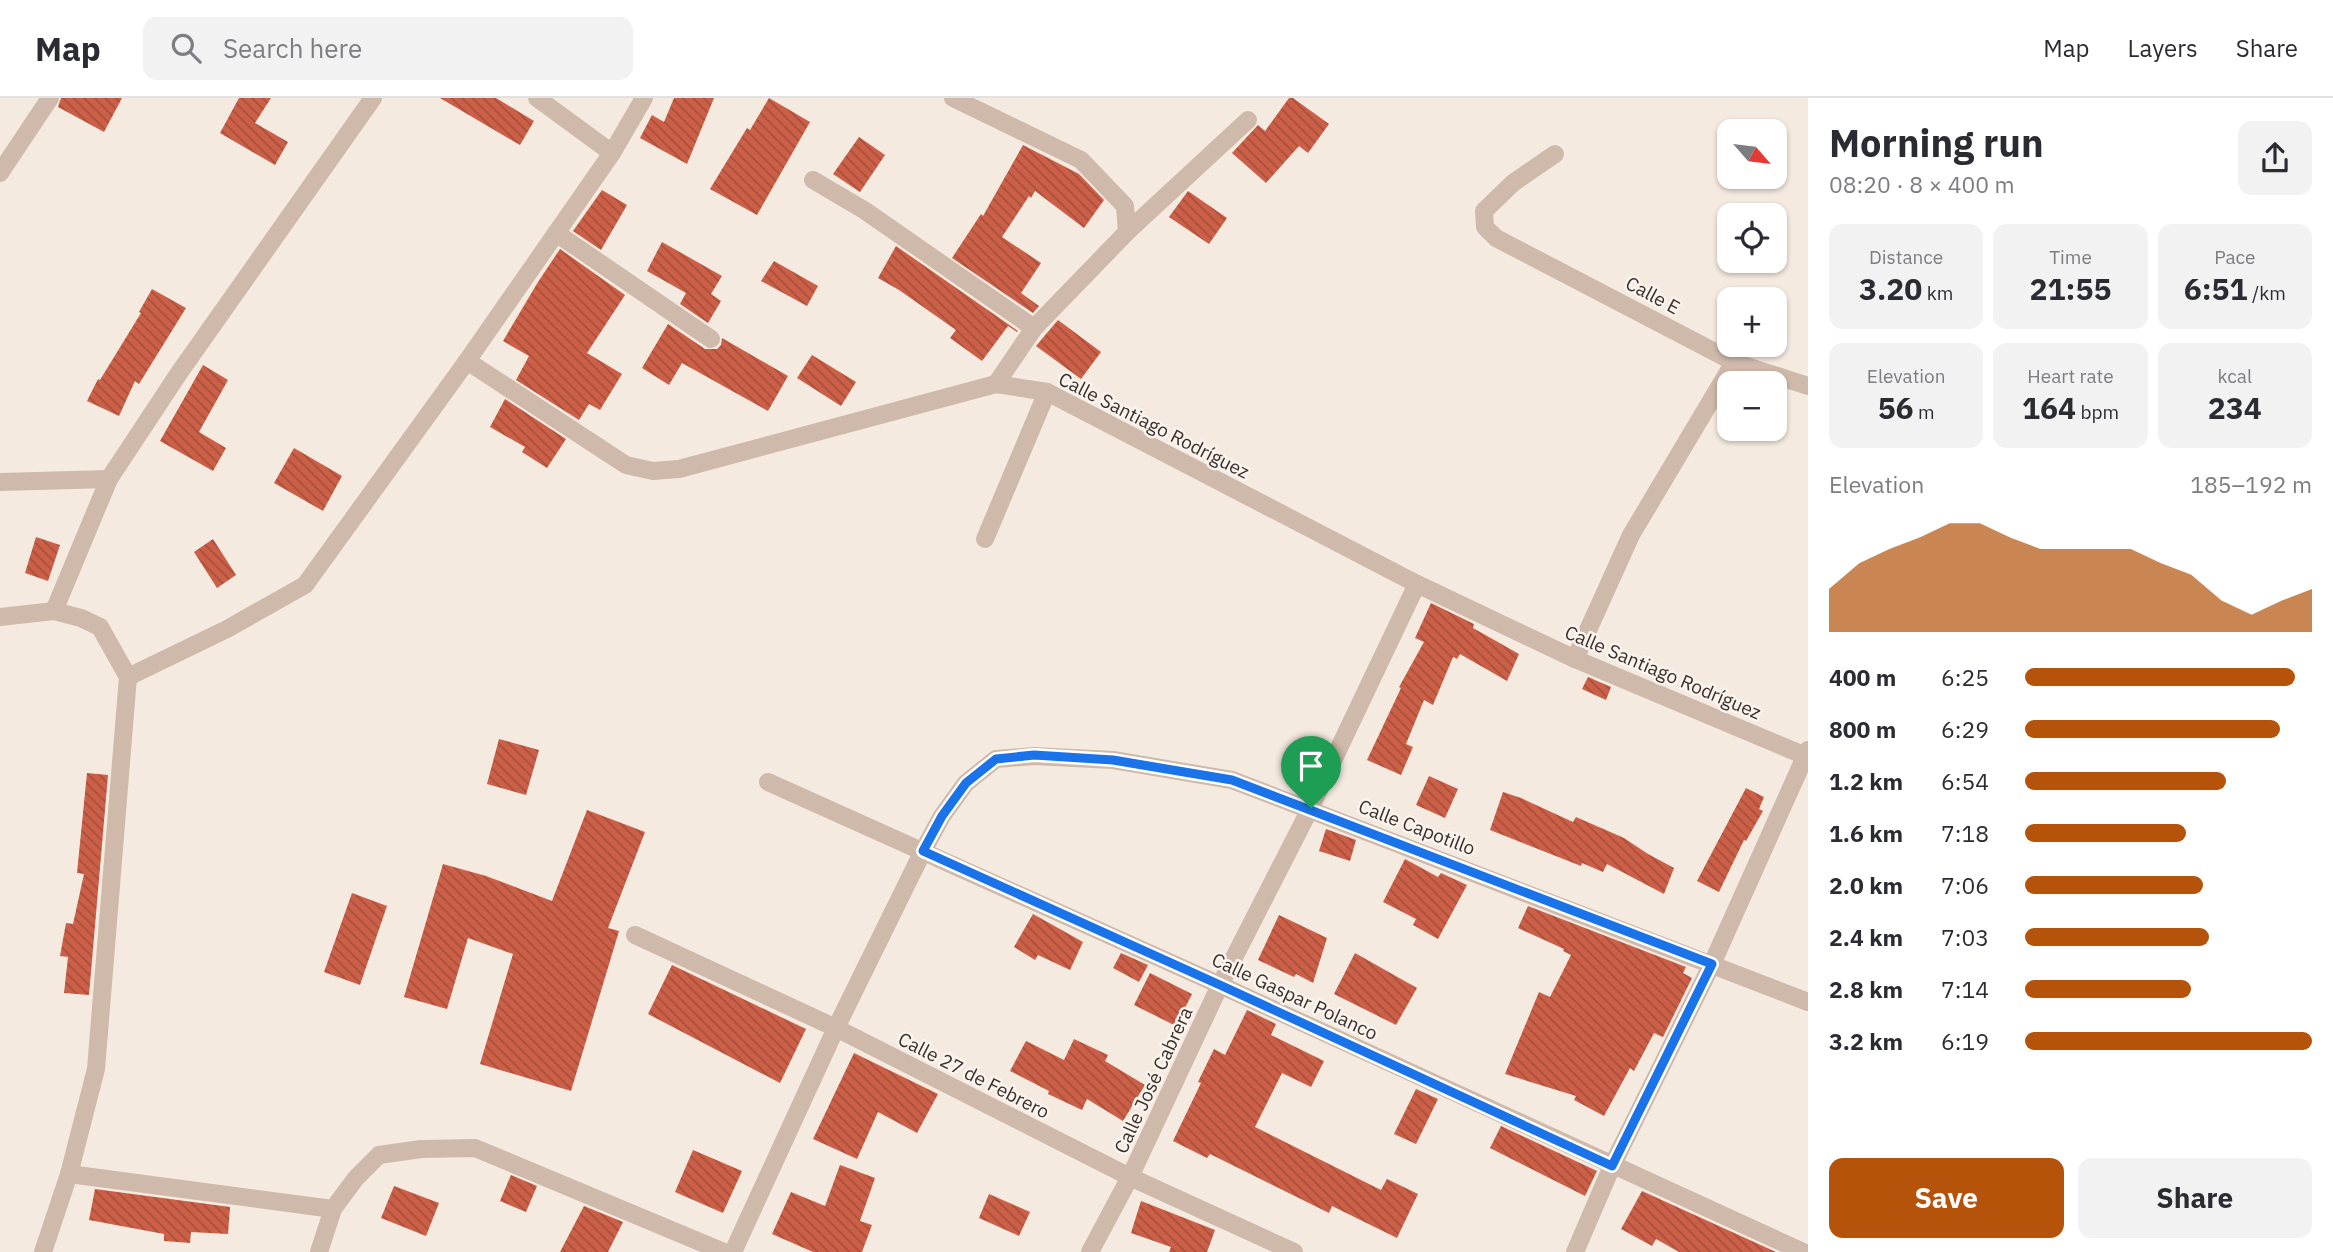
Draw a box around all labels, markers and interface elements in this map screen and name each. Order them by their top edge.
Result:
search box [143,17,633,80]
text: Map [35,27,101,70]
icon: search [167,29,205,67]
text: Search here [223,31,362,65]
text: Map [2043,32,2090,64]
text: Layers [2128,32,2198,64]
text: Share [2236,32,2298,64]
text: Morning run [1829,118,2044,167]
north arrow [1717,119,1787,189]
map controls [1717,119,1787,441]
button: share [2238,121,2312,195]
text: 08:20 · 8 × 400 m [1829,169,2015,199]
button: locate [1717,203,1787,273]
text: Distance [1869,245,1943,269]
text: Time [2049,245,2092,269]
text: Pace [2214,245,2256,269]
text: 3.20 [1859,269,1922,308]
text: 21:55 [2030,269,2111,308]
text: 6:51 [2184,269,2248,308]
street label: Calle E [1622,271,1684,319]
text: km [1922,281,1953,305]
text: /km [2248,281,2286,305]
button: + [1717,287,1787,357]
text: Elevation [1867,364,1946,388]
text: Heart rate [2027,364,2114,388]
text: kcal [2218,364,2252,388]
street label: Calle Santiago Rodríguez [1055,366,1254,484]
button: − [1717,371,1787,441]
text: 56 [1878,388,1914,427]
text: 164 [2022,388,2076,427]
text: 234 [2208,388,2262,427]
text: m [1914,400,1935,424]
text: bpm [2076,400,2119,424]
text: Elevation [1829,469,1924,499]
text: 185–192 m [2190,469,2312,499]
street label: Calle Santiago Rodríguez [1561,620,1765,724]
text: 400 m [1829,662,1896,692]
text: 6:25 [1941,662,1989,692]
text: 800 m [1829,714,1896,744]
text: 6:29 [1941,714,1989,744]
pin [1281,736,1341,808]
icon: arrive [1292,747,1330,785]
text: 1.2 km [1829,766,1903,796]
text: 6:54 [1941,766,1989,796]
street label: Calle Capotillo [1355,794,1479,860]
text: 1.6 km [1829,818,1903,848]
text: 7:18 [1941,818,1989,848]
text: 2.0 km [1829,870,1903,900]
text: 7:06 [1941,870,1989,900]
text: 2.4 km [1829,922,1903,952]
text: 7:03 [1941,922,1989,952]
street label: Calle Gaspar Polanco [1208,947,1382,1045]
text: 2.8 km [1829,974,1903,1004]
text: 7:14 [1941,974,1989,1004]
street label: Calle José Cabrera [1109,1003,1197,1157]
street label: Calle 27 de Febrero [894,1026,1054,1124]
text: 3.2 km [1829,1026,1903,1056]
text: 6:19 [1941,1026,1989,1056]
button: Save [1829,1158,2064,1238]
button: Share [2078,1158,2312,1238]

